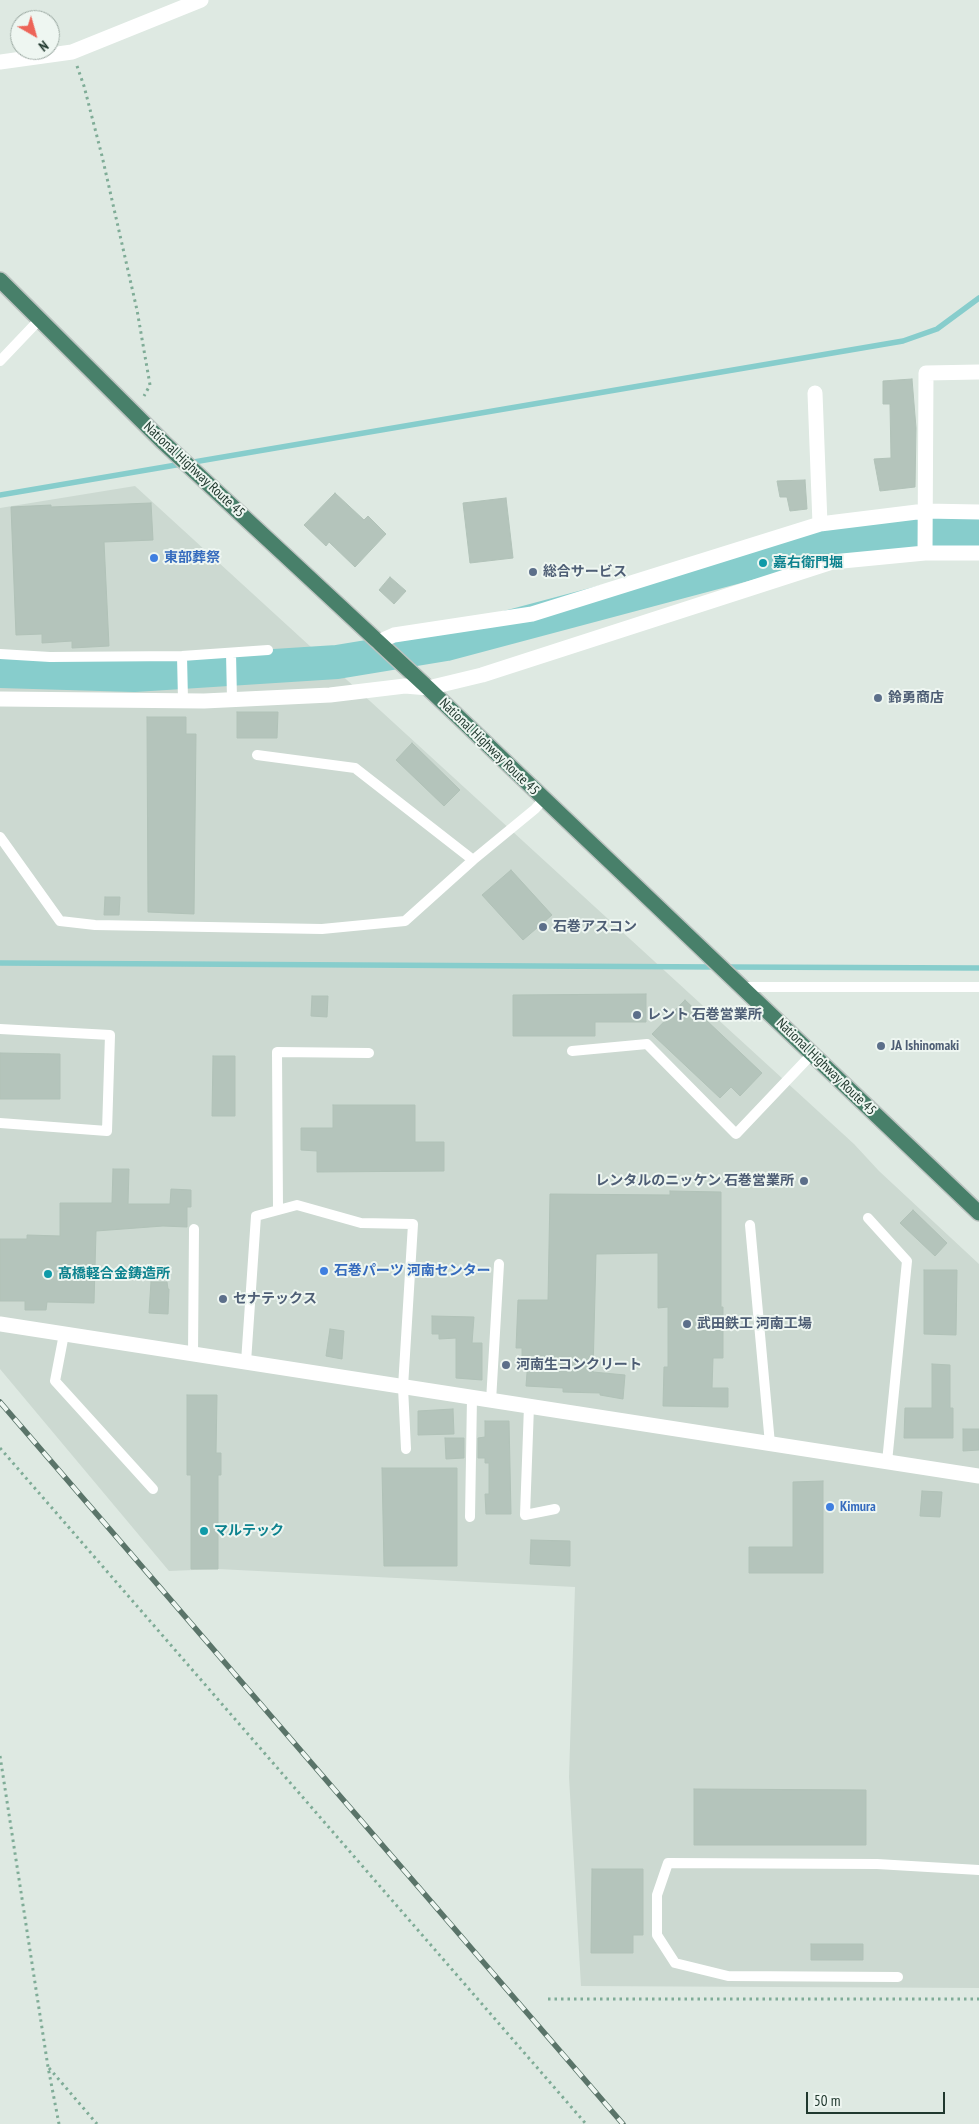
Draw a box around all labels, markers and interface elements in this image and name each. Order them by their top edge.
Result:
north arrow [10,10,60,60]
text: N [35,37,52,55]
street label: National Highway Route 45 [140,419,248,521]
place label: 東部葬祭 [164,550,220,566]
marker: 東部葬祭 [148,552,160,564]
place label: 嘉右衛門堀 [773,555,843,571]
marker: 嘉右衛門堀 [757,557,769,569]
place label: 総合サービス [543,564,627,580]
marker: 総合サービス [527,566,539,578]
place label: 鈴勇商店 [888,690,944,706]
marker: 鈴勇商店 [872,692,884,704]
street label: National Highway Route 45 [436,695,542,799]
place label: 石巻アスコン [553,919,637,935]
marker: 石巻アスコン [537,921,549,933]
place label: レント 石巻営業所 [647,1007,762,1023]
marker: レント 石巻営業所 [631,1009,643,1021]
street label: National Highway Route 45 [773,1015,879,1119]
place label: JA Ishinomaki [891,1038,959,1054]
marker: JA Ishinomaki [875,1040,887,1052]
place label: レンタルのニッケン 石巻営業所 [595,1173,794,1189]
marker: レンタルのニッケン 石巻営業所 [798,1175,810,1187]
place label: 石巻パーツ 河南センター [334,1263,491,1279]
marker: 石巻パーツ 河南センター [318,1265,330,1277]
place label: 髙橋軽合金鋳造所 [58,1266,170,1282]
marker: 髙橋軽合金鋳造所 [42,1268,54,1280]
place label: セナテックス [233,1291,317,1307]
marker: セナテックス [217,1293,229,1305]
place label: 武田鉄工 河南工場 [697,1316,812,1332]
marker: 武田鉄工 河南工場 [681,1318,693,1330]
place label: 河南生コンクリート [516,1357,642,1373]
marker: 河南生コンクリート [500,1359,512,1371]
place label: Kimura [840,1499,876,1515]
marker: Kimura [824,1501,836,1513]
place label: マルテック [214,1523,284,1539]
marker: マルテック [198,1525,210,1537]
scale bar [809,2082,948,2114]
text: 50 m [814,2091,840,2110]

